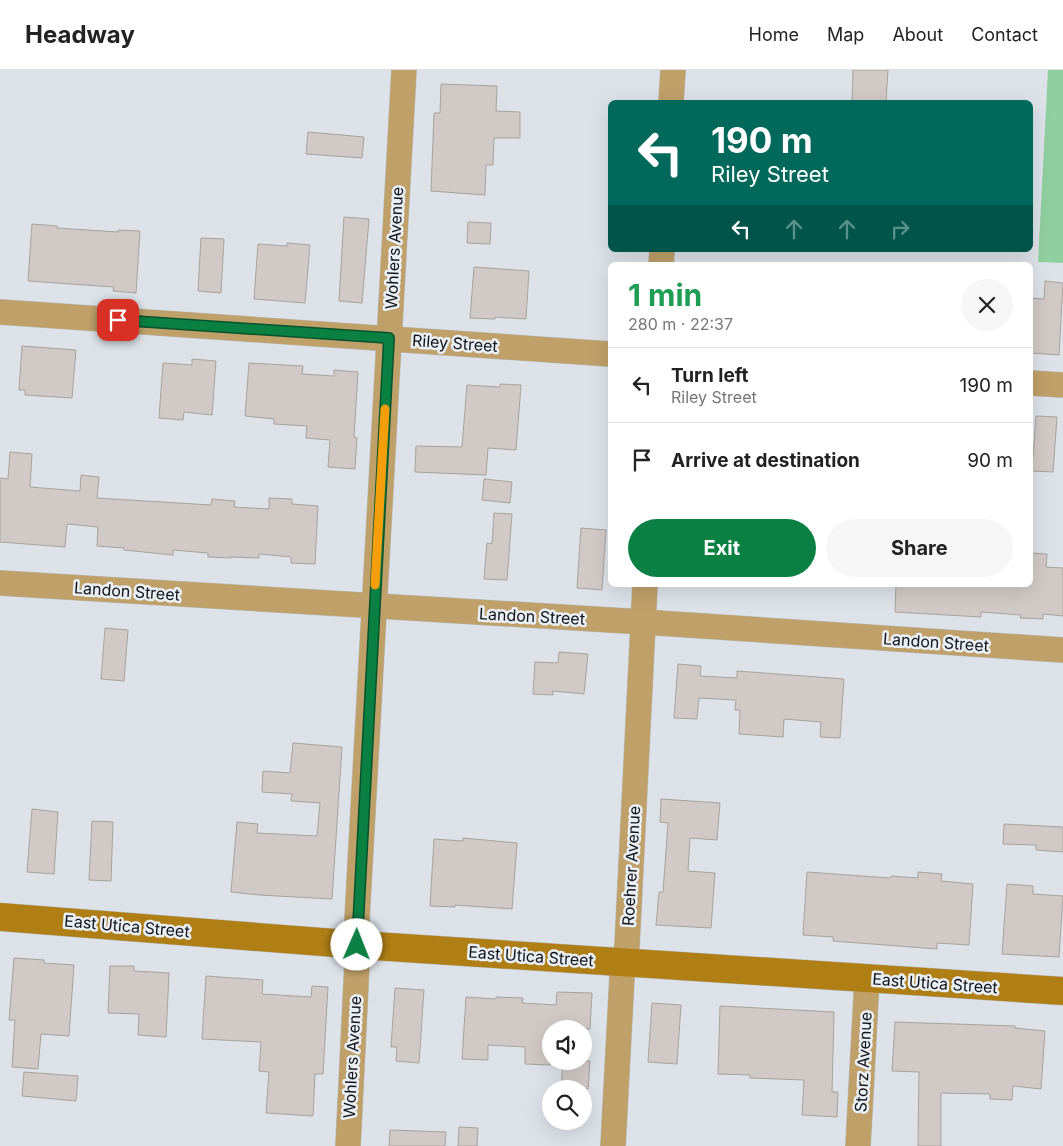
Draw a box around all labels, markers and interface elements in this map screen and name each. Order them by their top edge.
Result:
text: Headway [25,20,135,49]
text: Home [749,24,799,45]
text: Map [827,24,864,45]
text: About [892,24,943,45]
text: Contact [971,24,1038,45]
text: 190 m [711,119,813,161]
icon: left [628,120,693,185]
text: Riley Street [711,161,829,187]
street label: Wohlers Avenue [381,186,407,310]
icon: left [727,215,755,243]
icon: ahead [780,215,808,243]
icon: ahead [833,215,861,243]
icon: right [886,215,914,243]
text: 1 min [628,277,702,313]
button: close [961,279,1013,331]
pin [97,299,139,341]
icon: arrive [104,306,132,334]
text: 280 m · 22:37 [628,314,733,334]
street label: Riley Street [412,330,498,356]
text: Turn left [671,364,749,387]
icon: left [628,371,656,399]
text: 190 m [960,374,1013,397]
text: Riley Street [671,387,757,407]
icon: arrive [628,446,656,474]
text: Arrive at destination [671,449,860,472]
text: 90 m [967,449,1013,472]
button: Exit [628,519,816,577]
button: Share [826,519,1013,577]
street label: Landon Street [73,577,181,605]
street label: Landon Street [479,603,585,629]
street label: Landon Street [882,628,990,656]
street label: Roehrer Avenue [618,805,644,927]
street label: East Utica Street [64,911,190,941]
position arrow [330,918,382,970]
street label: East Utica Street [468,942,594,970]
street label: East Utica Street [872,969,998,997]
street label: Wohlers Avenue [339,995,365,1119]
street label: Storz Avenue [850,1011,876,1113]
map controls [542,1020,592,1130]
button: sound [542,1020,592,1070]
button: search [542,1080,592,1130]

